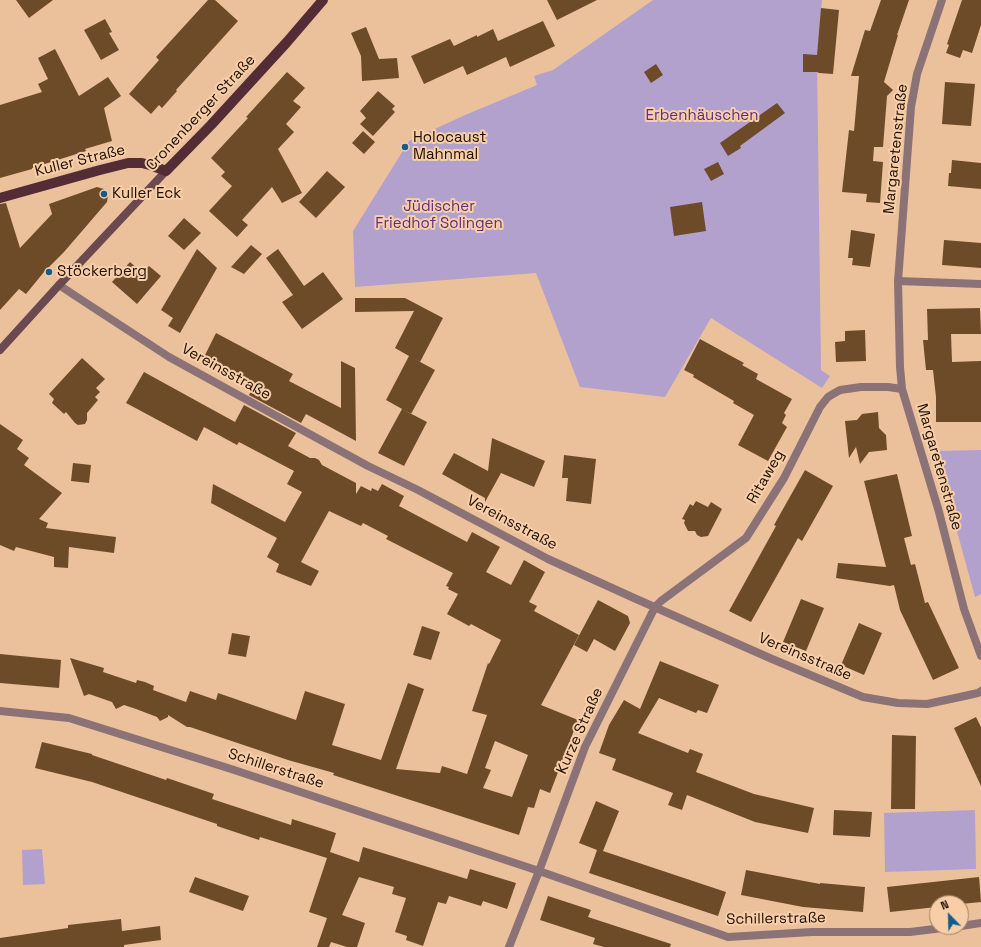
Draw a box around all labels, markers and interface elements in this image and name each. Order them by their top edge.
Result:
street label: Cronenberger Straße [143,51,259,175]
street label: Margaretenstraße [880,83,912,215]
park label: Erbenhäuschen [646,107,758,125]
place label: Holocaust Mahnmal [413,129,486,164]
street label: Kuller Straße [33,141,127,181]
marker: Holocaust Mahnmal [400,142,410,152]
place label: Kuller Eck [112,185,181,203]
marker: Kuller Eck [99,189,109,199]
park label: Jüdischer Friedhof Solingen [375,198,503,233]
place label: Stöckerberg [57,263,147,281]
marker: Stöckerberg [44,267,54,277]
street label: Vereinsstraße [178,340,274,404]
street label: Margaretenstraße [912,402,966,532]
street label: Ritaweg [743,447,789,507]
street label: Vereinsstraße [464,492,560,554]
street label: Vereinsstraße [756,629,854,685]
street label: Kurze Straße [553,685,607,777]
street label: Schillerstraße [226,745,326,793]
north arrow [929,895,969,935]
text: N [939,897,951,913]
street label: Schillerstraße [726,909,826,929]

